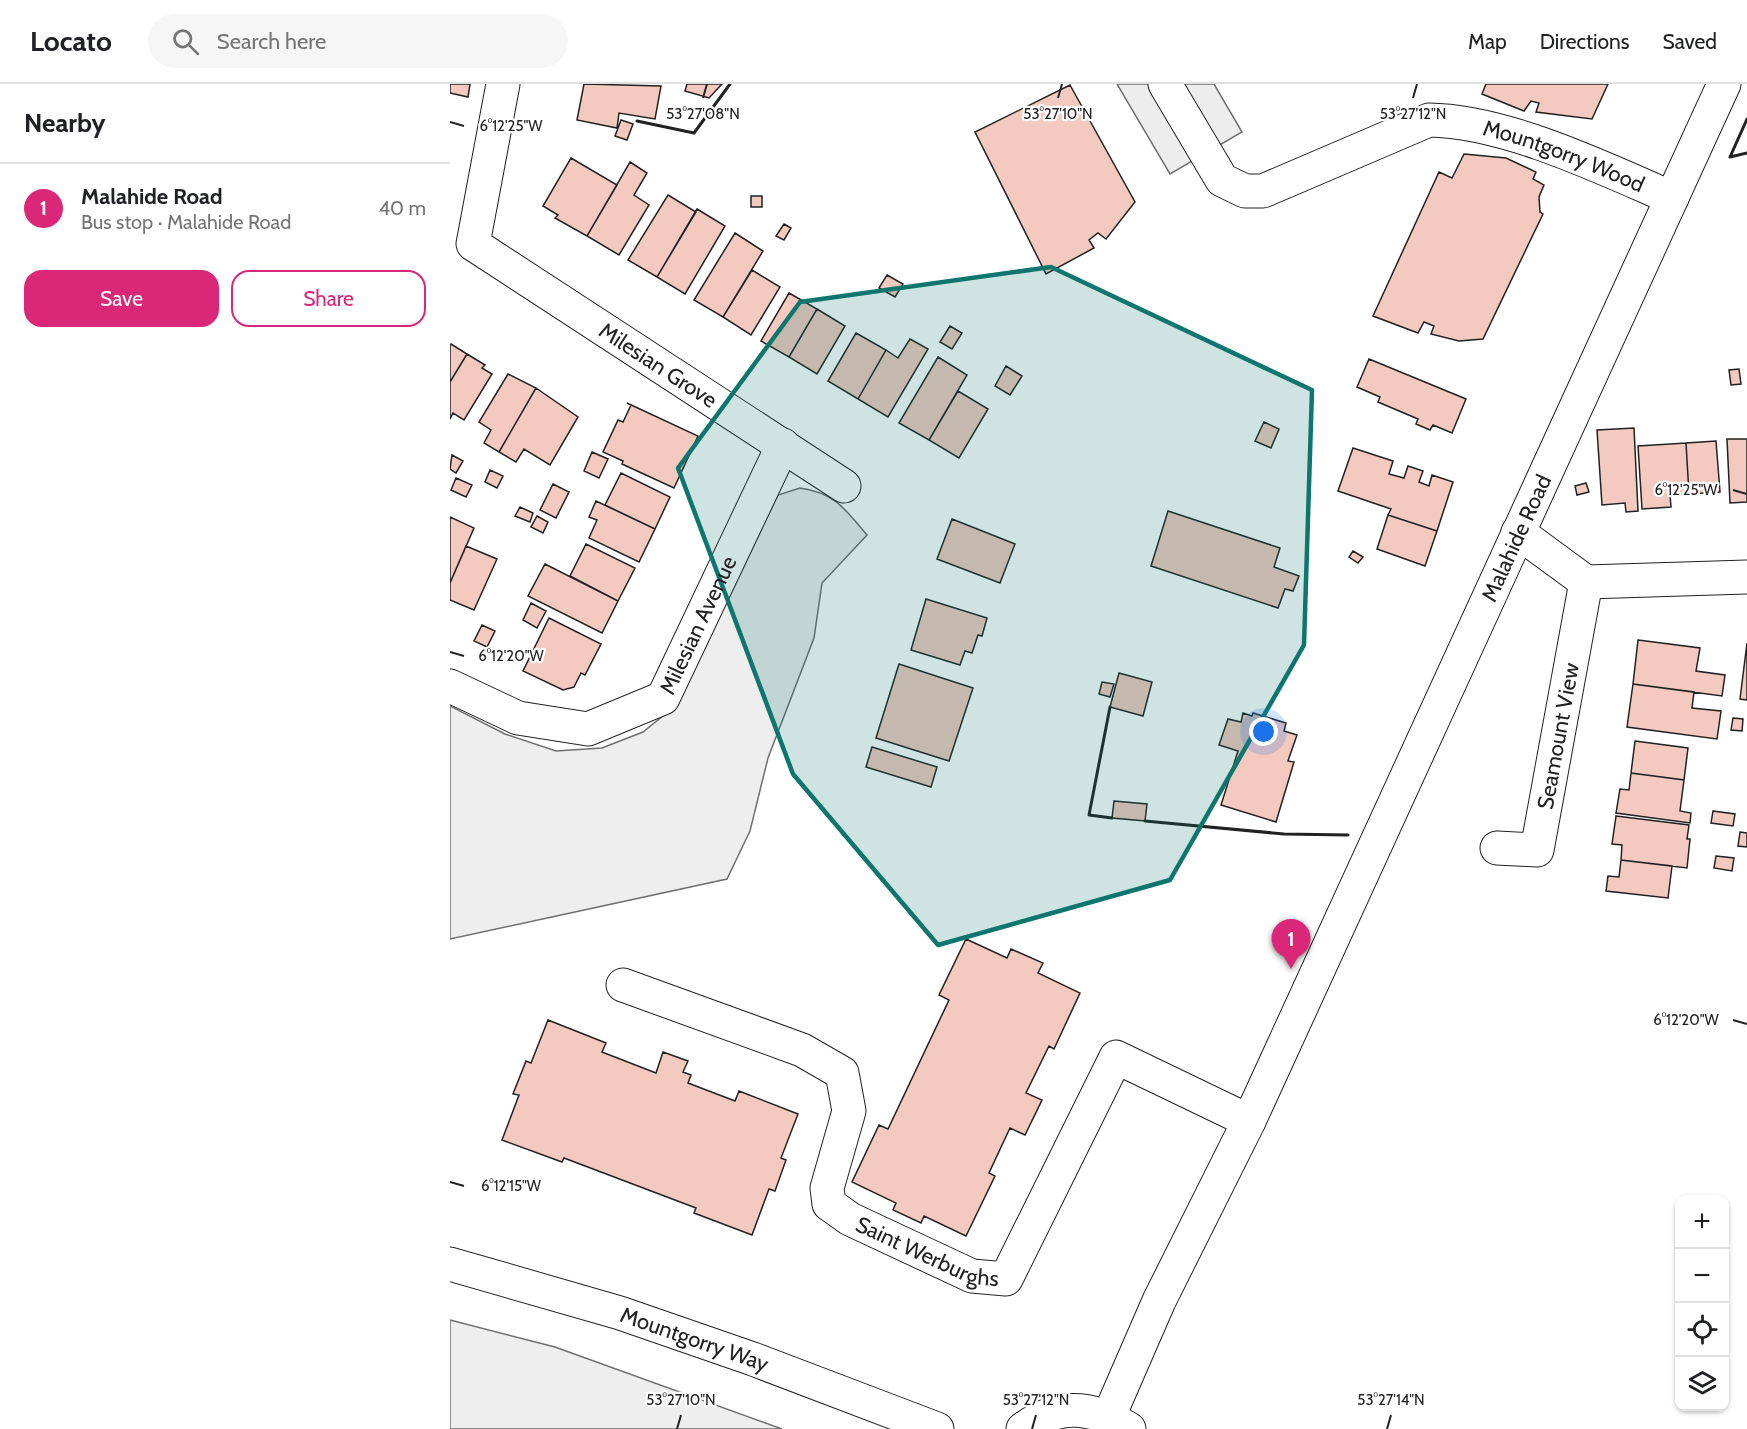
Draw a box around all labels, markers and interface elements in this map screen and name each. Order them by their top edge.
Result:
search box [148,14,568,68]
text: Locato [30,24,112,58]
icon: search [169,25,202,58]
text: Search here [217,28,326,55]
text: Map [1468,29,1507,54]
text: Directions [1540,29,1629,54]
text: Saved [1662,29,1717,54]
text: 53°27'08"N [666,105,740,123]
text: 53°27'10"N [1023,105,1093,123]
text: 53°27'12"N [1380,105,1446,123]
text: Nearby [24,107,105,139]
street label: Mountgorry Wood [1480,114,1649,198]
text: 6°12'25"W [479,117,543,135]
text: Malahide Road [81,183,223,210]
text: 1 [40,196,47,220]
text: 40 m [378,196,426,220]
text: Bus stop · Malahide Road [81,210,291,234]
button: Save [24,270,219,327]
button: Share [231,270,426,327]
street label: Milesian Grove [594,317,722,413]
street label: Malahide Road [1475,470,1557,606]
text: 6°12'25"W [1654,481,1718,499]
street label: Milesian Avenue [653,551,742,699]
text: 6°12'20"W [478,647,545,665]
street label: Seamount View [1531,660,1584,811]
your location [1249,717,1278,746]
pin: 1 [1272,920,1310,969]
text: 6°12'20"W [1653,1011,1720,1029]
text: 6°12'15"W [481,1177,542,1195]
map controls [1675,1195,1729,1411]
button: + [1675,1195,1729,1249]
street label: Saint Werburghs [852,1210,1000,1292]
button: − [1675,1249,1729,1303]
street label: Mountgorry Way [617,1301,773,1377]
button: locate [1675,1303,1729,1357]
button: layers [1675,1357,1729,1411]
text: 53°27'10"N [646,1391,716,1409]
text: 53°27'12"N [1003,1391,1069,1409]
text: 53°27'14"N [1357,1391,1425,1409]

